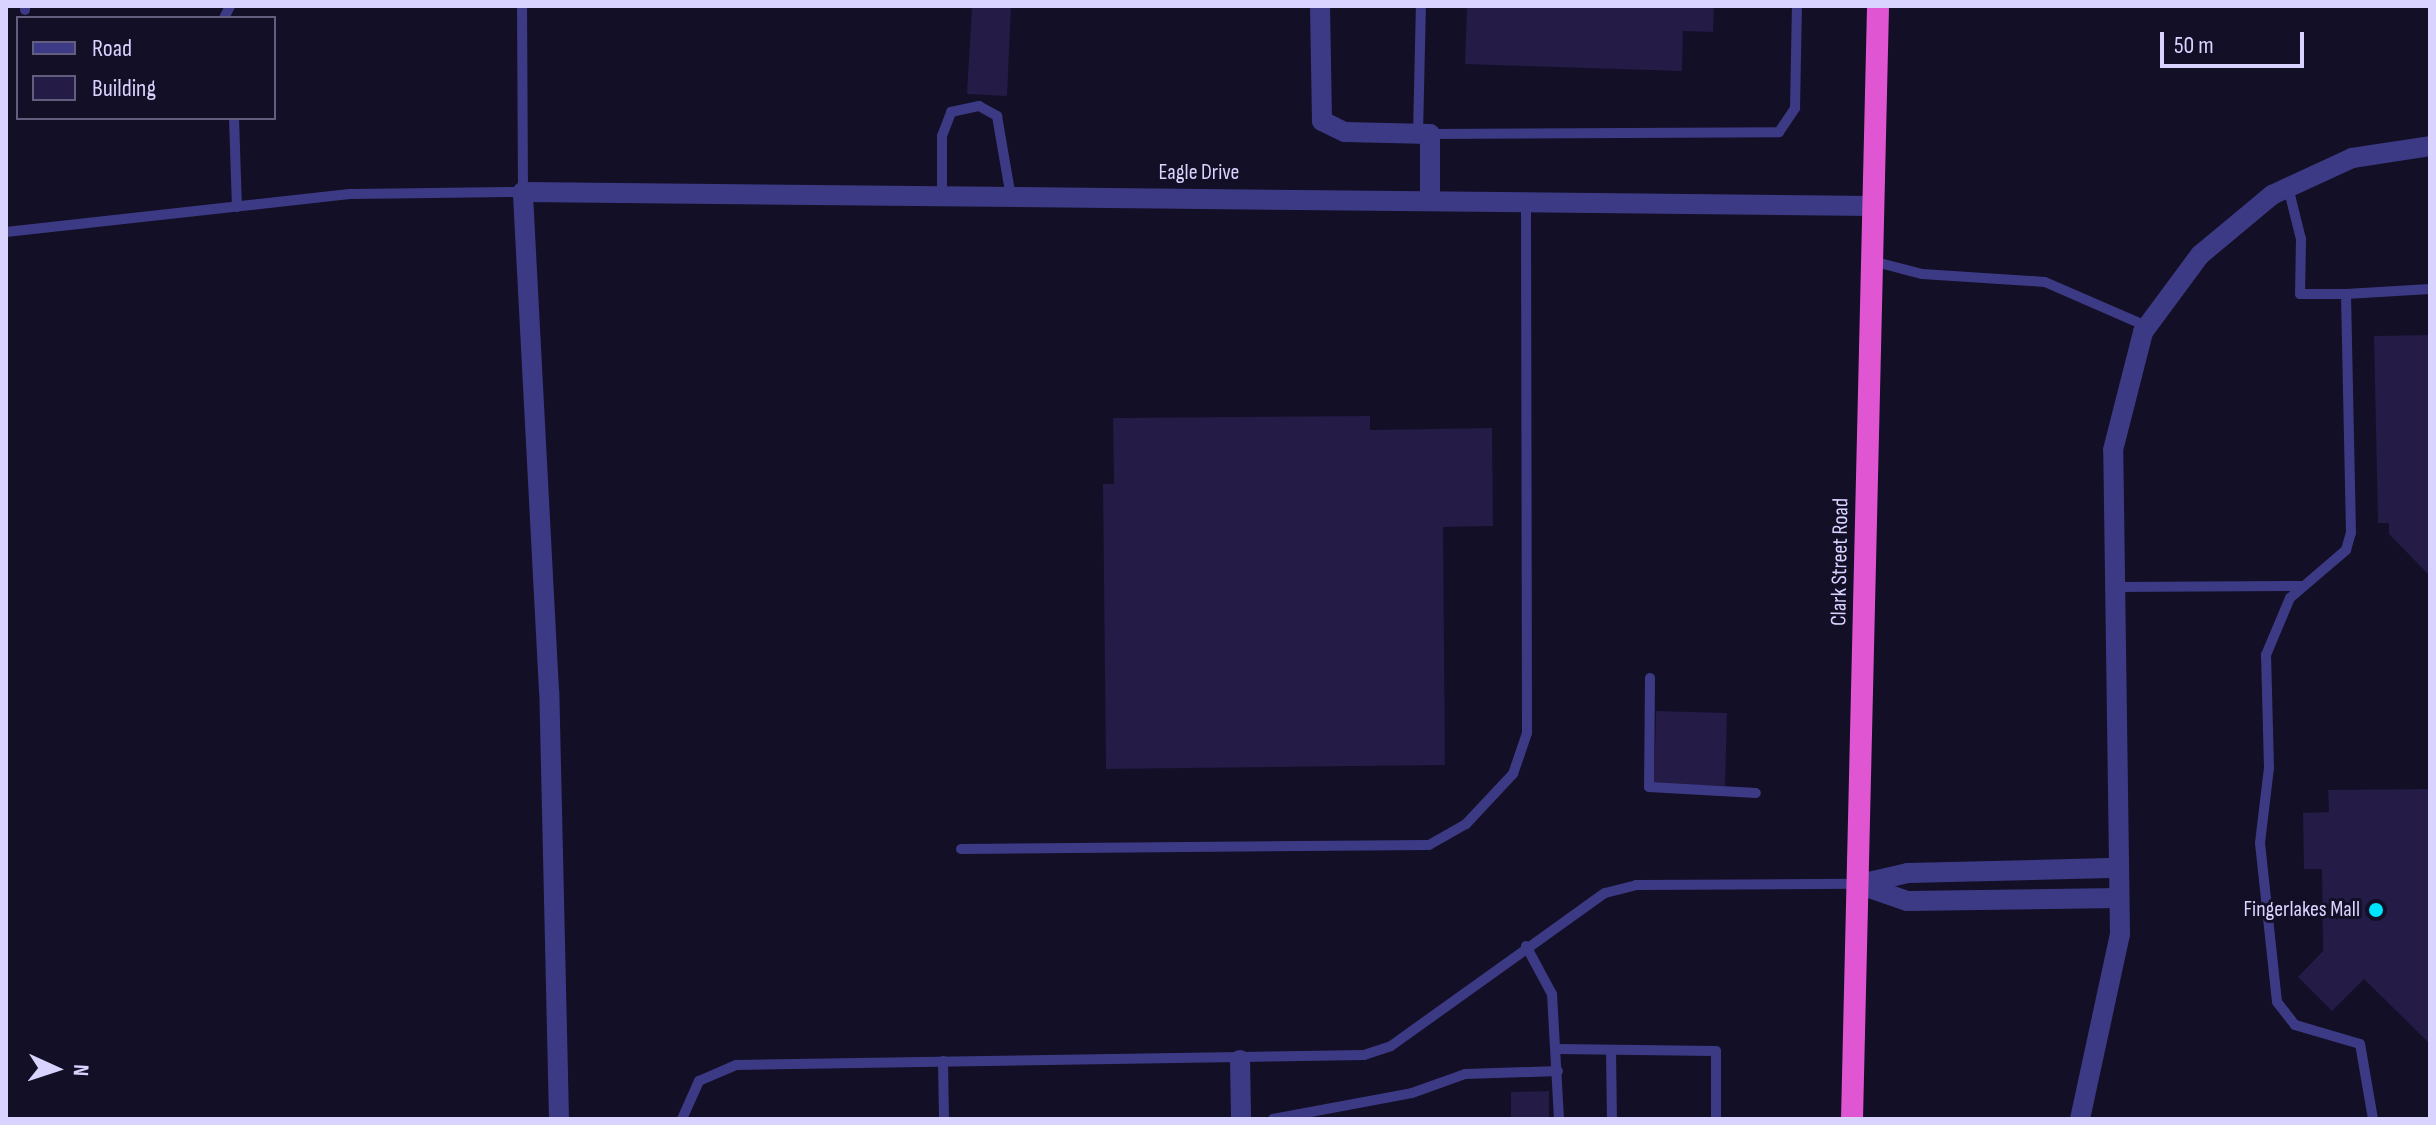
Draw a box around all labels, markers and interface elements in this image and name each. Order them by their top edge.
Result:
legend [16,16,276,120]
scale bar [2164,16,2308,66]
text: 50 m [2174,31,2214,60]
text: Road [92,34,132,63]
text: Building [92,74,156,103]
street label: Eagle Drive [1159,160,1239,186]
street label: Clark Street Road [1826,498,1854,626]
place label: Fingerlakes Mall [2243,897,2360,923]
marker: Fingerlakes Mall [2367,901,2385,919]
north arrow [16,1029,96,1109]
text: N [67,1064,94,1077]

